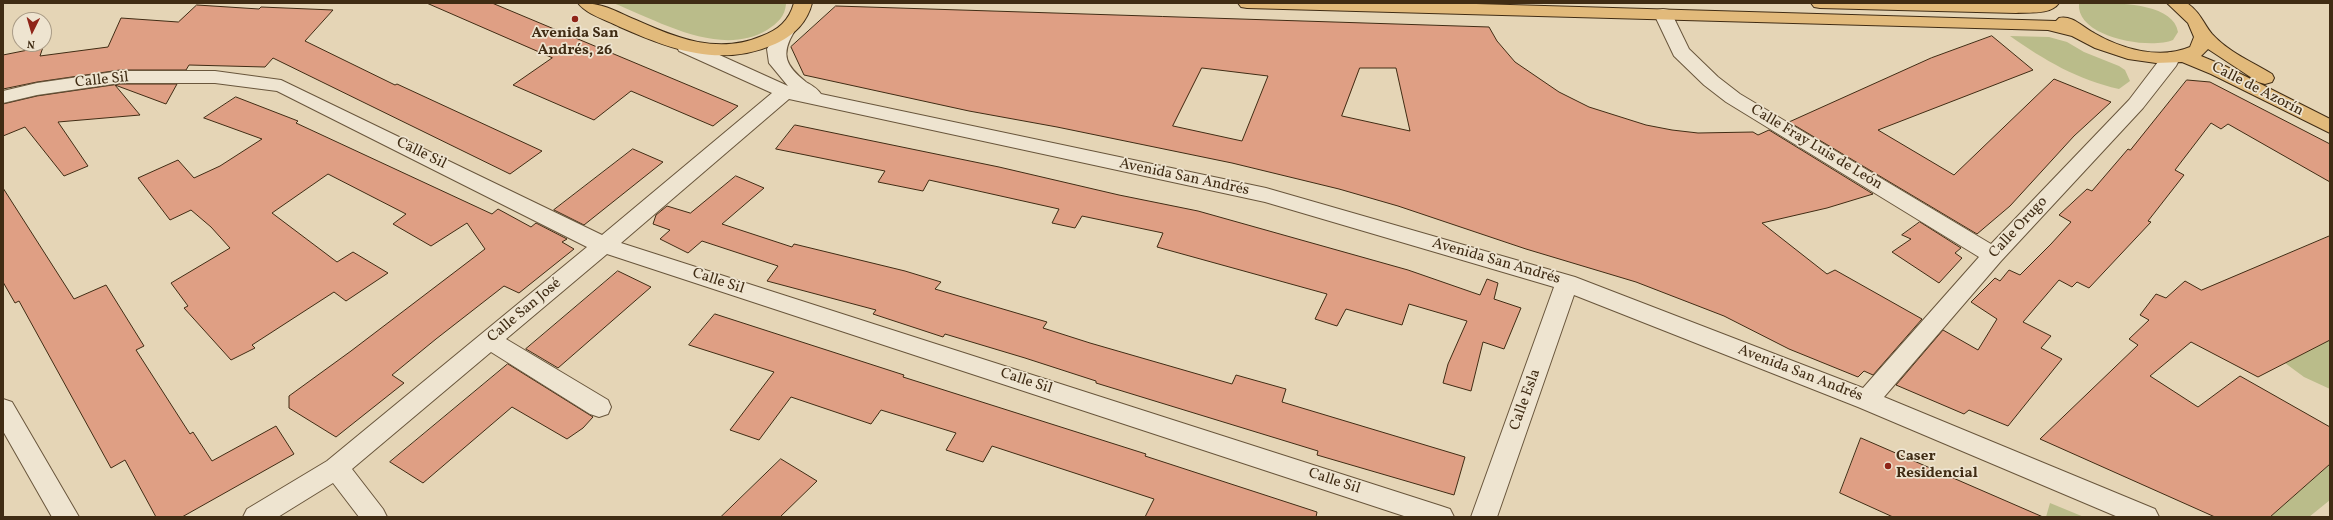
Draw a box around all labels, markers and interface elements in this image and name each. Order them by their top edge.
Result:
north arrow [12,12,52,52]
marker: Avenida San Andrés, 26 [570,14,580,24]
place label: Avenida San Andrés, 26 [531,25,619,60]
text: N [26,36,36,51]
street label: Calle de Azorín [2208,59,2306,121]
street label: Calle Sil [74,69,130,93]
street label: Calle Fray Luis de León [1747,102,1885,194]
street label: Calle Sil [393,134,449,174]
street label: Avenida San Andrés [1117,155,1251,201]
street label: Calle Orugo [1986,193,2052,263]
street label: Avenida San Andrés [1430,235,1562,289]
street label: Calle Sil [690,265,746,299]
street label: Calle San José [485,275,565,347]
street label: Avenida San Andrés [1735,342,1865,406]
street label: Calle Sil [998,365,1054,399]
street label: Calle Esla [1507,367,1545,433]
place label: Caser Residencial [1896,448,1978,483]
marker: Caser Residencial [1883,461,1893,471]
street label: Calle Sil [1306,465,1362,499]

